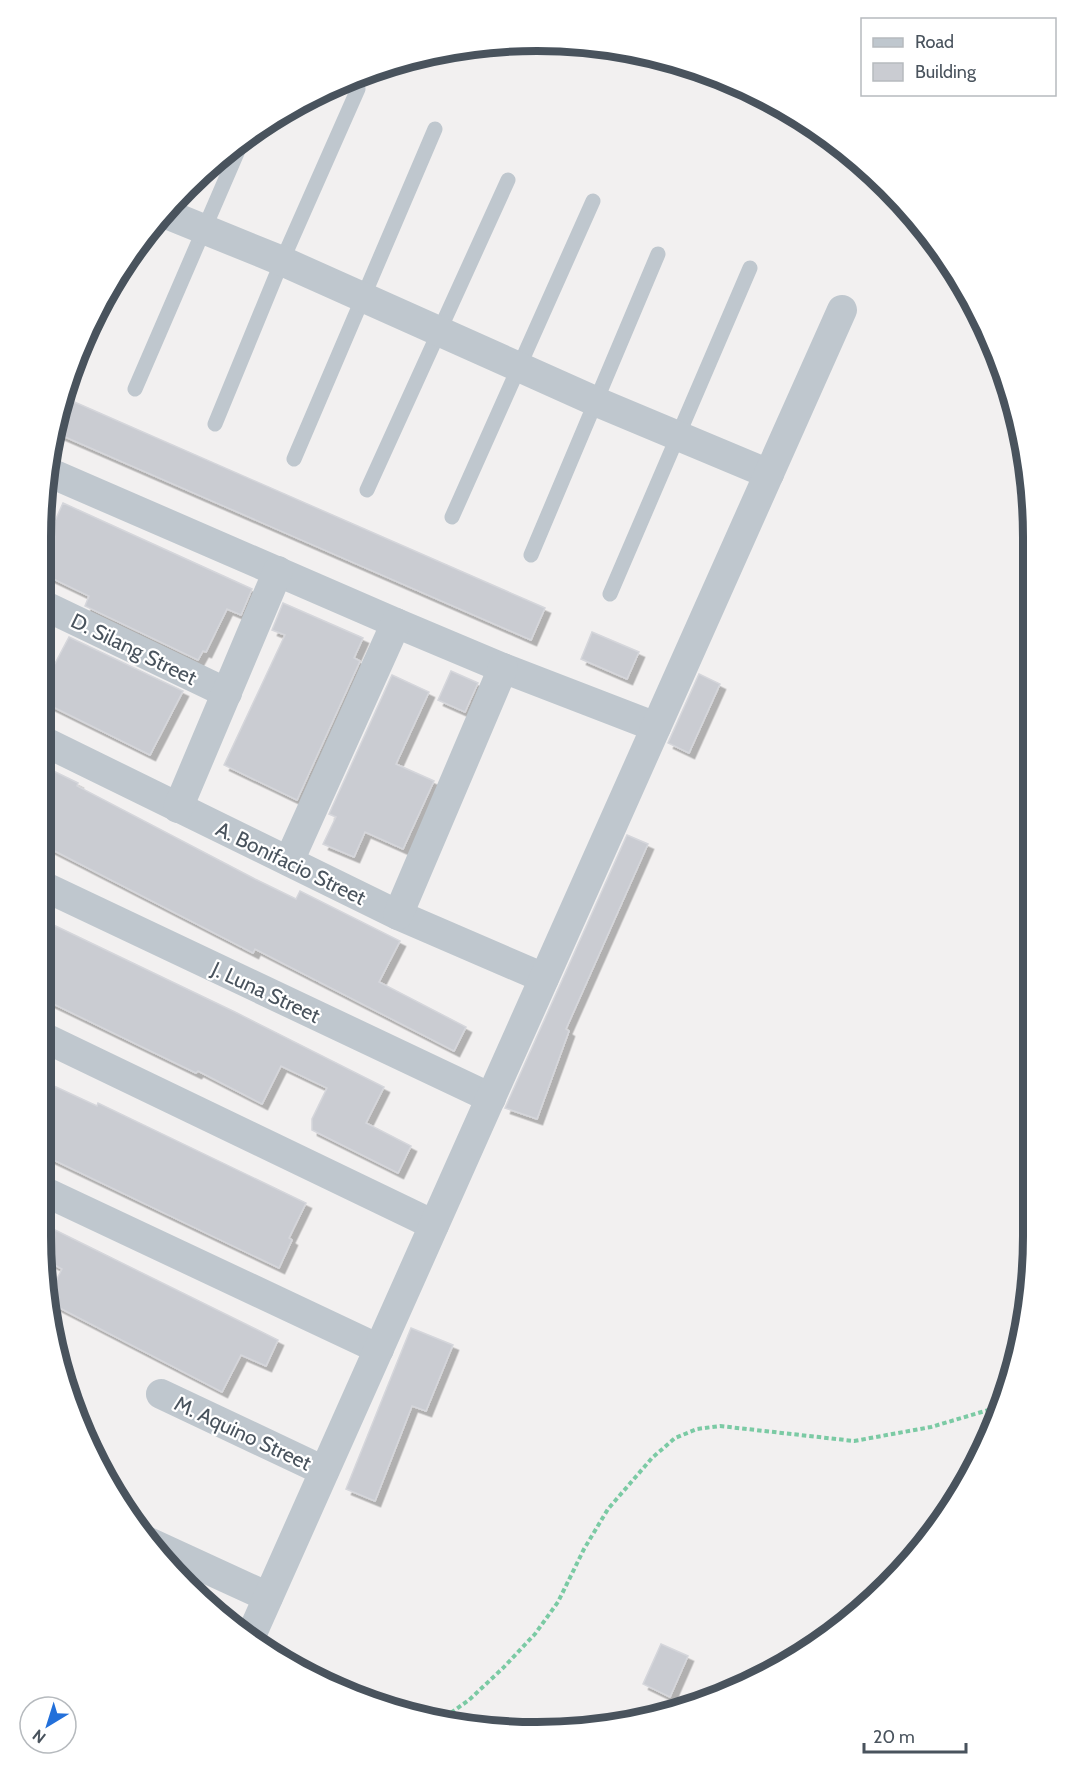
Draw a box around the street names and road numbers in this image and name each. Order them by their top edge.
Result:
street label: D. Silang Street [67,608,201,690]
street label: A. Bonifacio Street [212,816,370,910]
street label: J. Luna Street [207,956,324,1028]
street label: M. Aquino Street [171,1390,315,1476]

